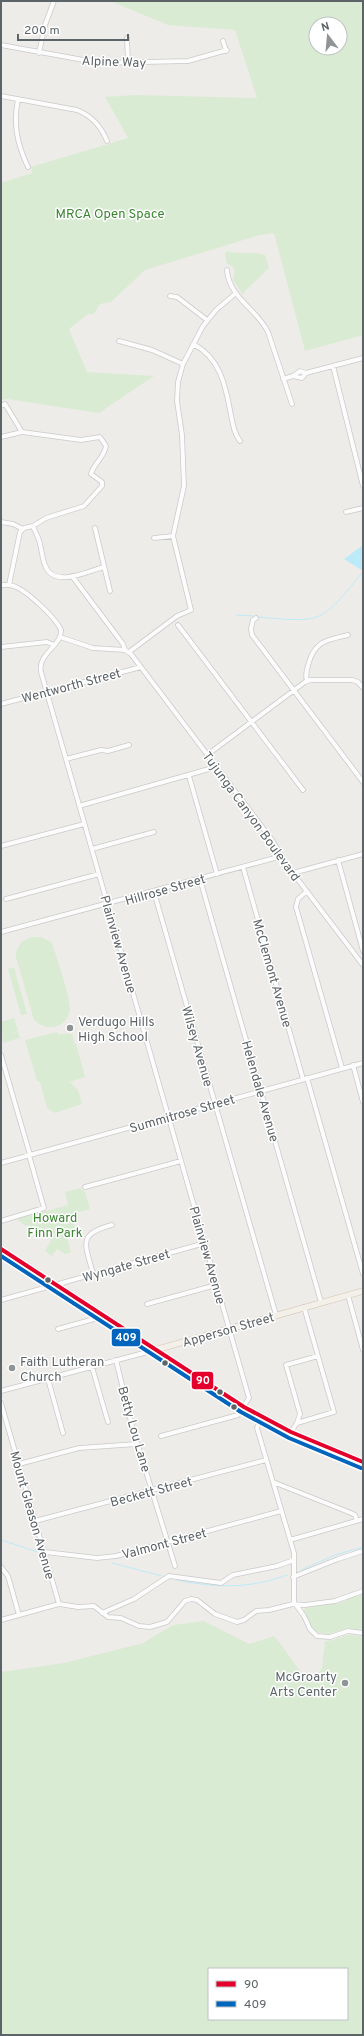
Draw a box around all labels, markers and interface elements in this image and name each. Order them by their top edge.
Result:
scale bar [18,16,128,42]
north arrow [308,16,348,56]
text: N [320,20,331,35]
text: 200 m [24,23,60,39]
street label: Alpine Way [81,54,147,72]
park label: MRCA Open Space [56,207,164,223]
street label: Wentworth Street [20,666,123,708]
street label: Tujunga Canyon Boulevard [198,749,303,885]
street label: Hillrose Street [124,872,208,910]
street label: Plainview Avenue [95,894,139,995]
street label: McClemont Avenue [248,917,294,1030]
street label: Wilsey Avenue [177,1004,215,1089]
place label: Verdugo Hills High School [78,1015,155,1046]
marker: Verdugo Hills High School [65,1023,75,1033]
street label: Helendale Avenue [237,1039,281,1144]
street label: Summitrose Street [128,1092,237,1138]
street label: Plainview Avenue [184,1205,228,1306]
park label: Howard Finn Park [27,1211,83,1242]
street label: Wyngate Street [81,1247,172,1287]
unlabelled marker [43,1275,53,1285]
street label: Apperson Street [181,1310,277,1352]
line badge: 409 [111,1328,141,1347]
text: 409 [115,1331,137,1345]
place label: Faith Lutheran Church [20,1355,104,1386]
unlabelled marker [160,1358,170,1368]
marker: Faith Lutheran Church [7,1363,17,1373]
line badge: 90 [191,1371,214,1390]
text: 90 [196,1374,210,1388]
street label: Betty Lou Lane [113,1385,153,1474]
unlabelled marker [215,1387,225,1397]
unlabelled marker [229,1402,239,1412]
street label: Mount Gleason Avenue [5,1450,57,1582]
street label: Beckett Street [109,1474,194,1512]
street label: Valmont Street [120,1526,209,1564]
place label: McGroarty Arts Center [269,1670,337,1701]
marker: McGroarty Arts Center [340,1678,350,1688]
legend [208,1968,348,2020]
text: 90 [244,1977,259,1993]
text: 409 [244,1997,266,2013]

